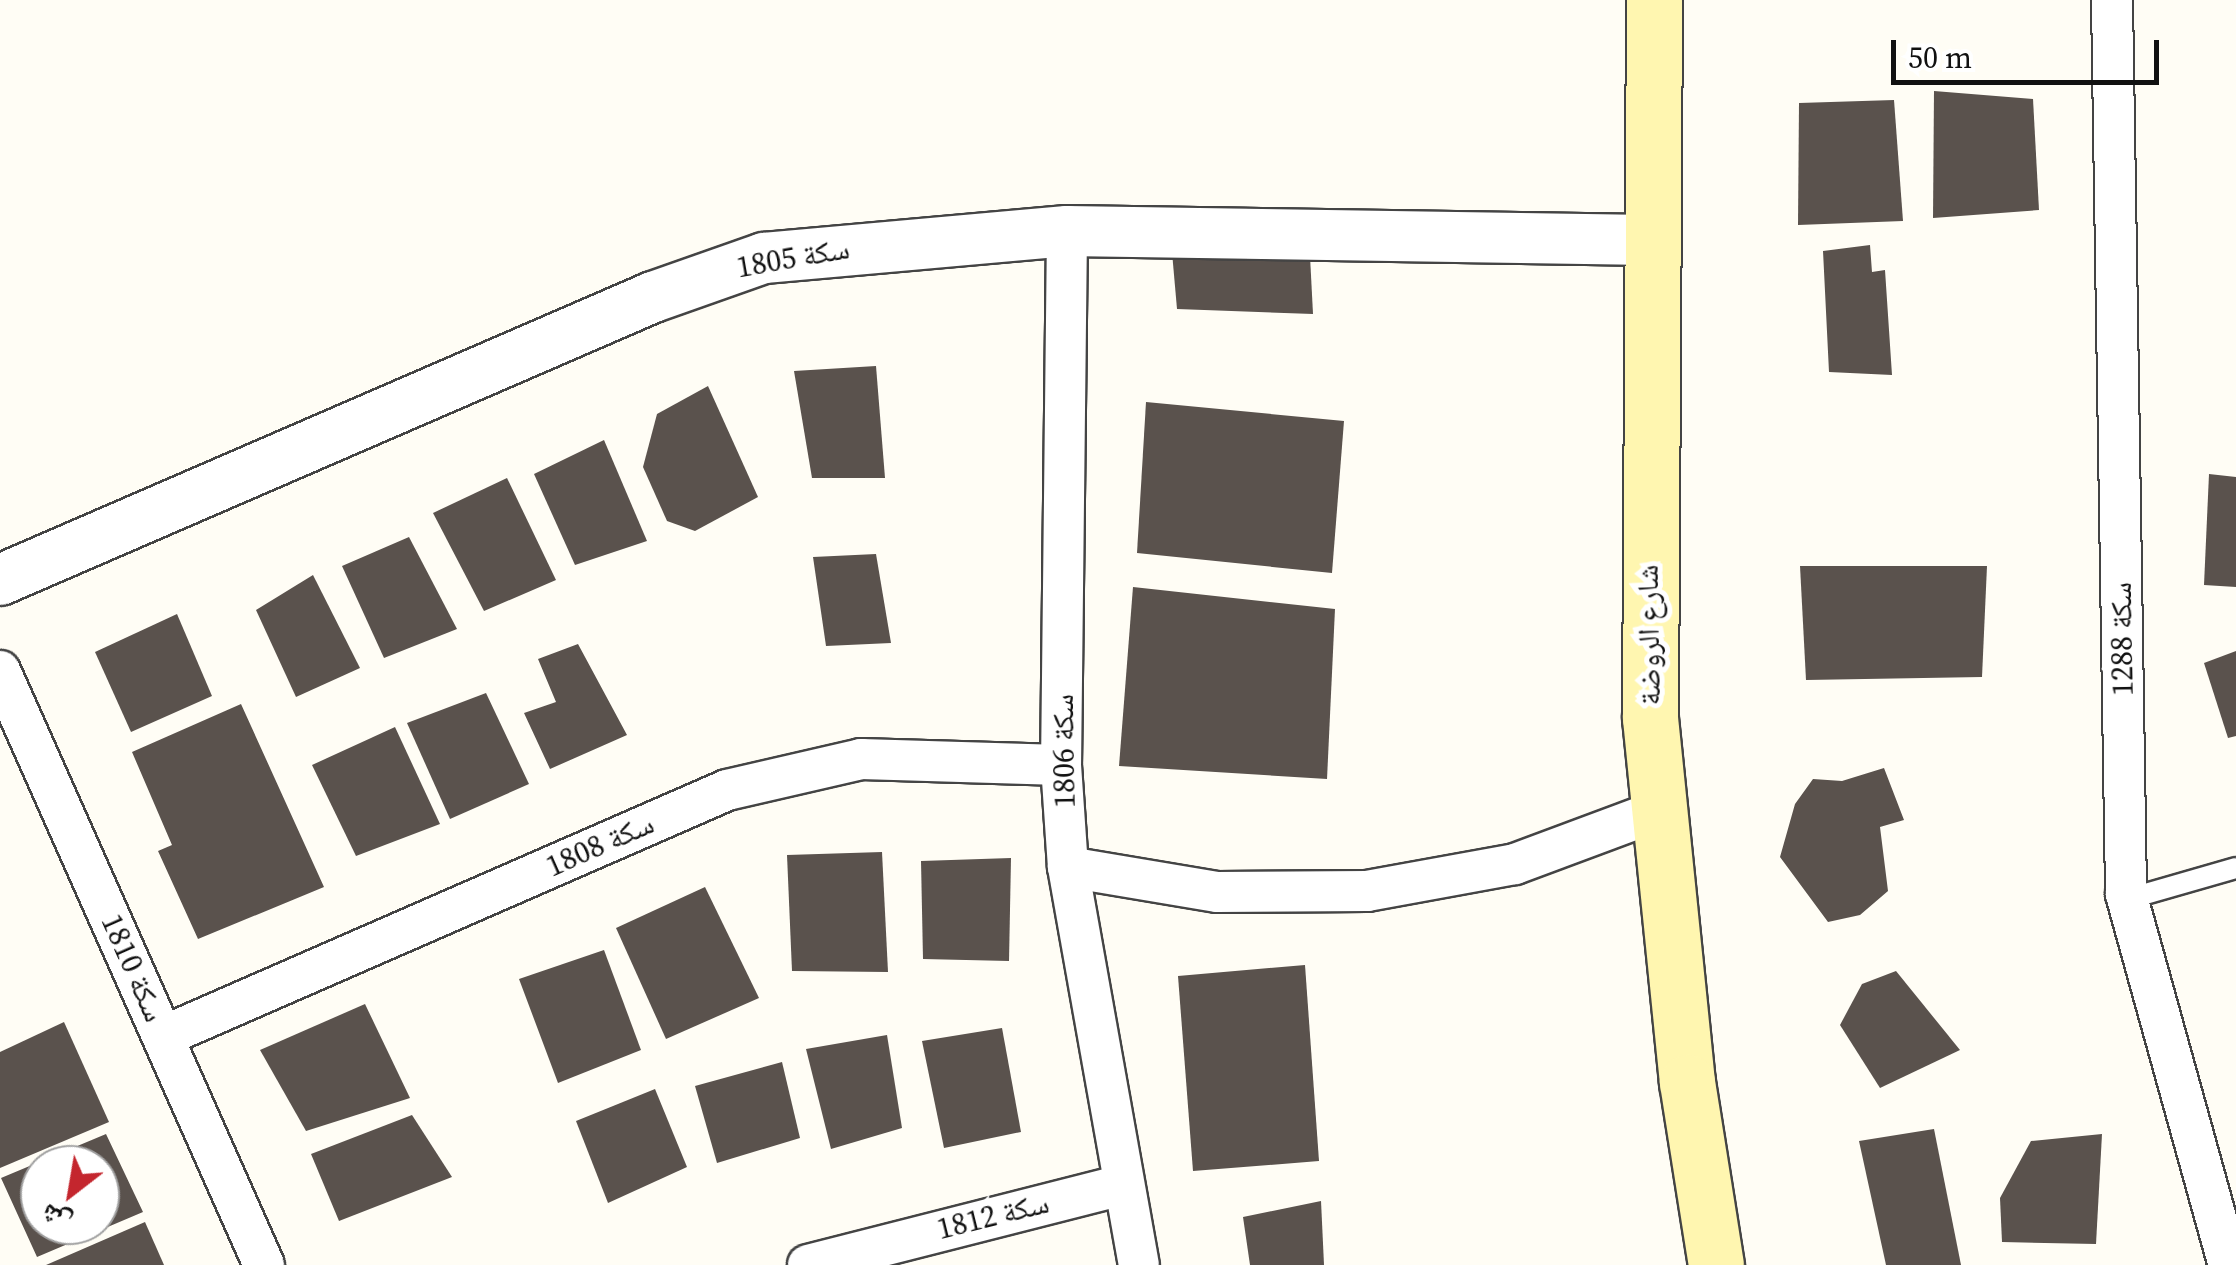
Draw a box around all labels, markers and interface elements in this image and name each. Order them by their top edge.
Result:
scale bar [1896,20,2164,82]
text: 50 m [1908,37,1972,78]
street label: سكة 1805 [734,230,852,286]
street label: شارع الروضة [1630,564,1668,706]
street label: سكة 1288 [2103,582,2141,696]
street label: سكة 1806 [1045,694,1083,808]
street label: سكة 1808 [541,805,659,885]
street label: سكة 1810 [93,909,173,1027]
north arrow [20,1145,120,1245]
street label: سكة 1812 [933,1185,1053,1247]
text: ش [33,1195,78,1243]

